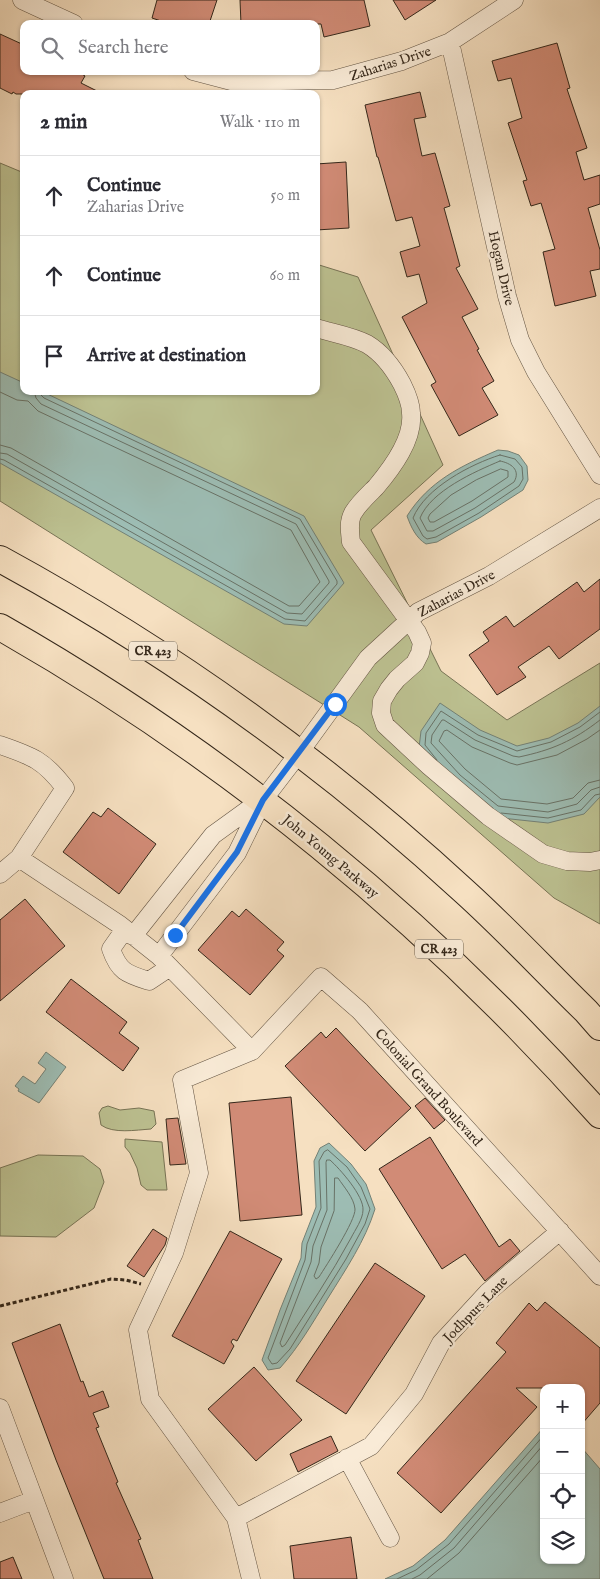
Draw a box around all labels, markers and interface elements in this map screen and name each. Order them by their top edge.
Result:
search box [20,20,320,75]
icon: search [38,34,66,62]
text: Search here [78,36,169,60]
street label: Zaharias Drive [347,42,434,86]
text: 2 min [40,109,87,136]
text: Walk · 110 m [220,113,300,133]
text: Continue [87,174,161,198]
icon: ahead [40,182,68,210]
text: 50 m [271,186,300,206]
text: Zaharias Drive [87,198,184,218]
street label: Hogan Drive [484,229,518,308]
icon: ahead [40,262,68,290]
text: Continue [87,264,161,288]
text: 60 m [270,266,300,286]
icon: arrive [40,342,68,370]
text: Arrive at destination [87,344,246,368]
street label: Zaharias Drive [415,566,499,622]
road number: CR 423 [129,641,177,660]
route start [324,693,347,716]
street label: John Young Parkway [277,810,383,903]
route end [164,924,187,947]
road number: CR 423 [415,940,463,959]
street label: Colonial Grand Boulevard [371,1025,486,1151]
street label: Jodhpurs Lane [438,1272,512,1348]
map controls [540,1384,585,1564]
button: + [540,1384,585,1429]
button: − [540,1429,585,1474]
button: locate [540,1474,585,1519]
button: layers [540,1519,585,1564]

